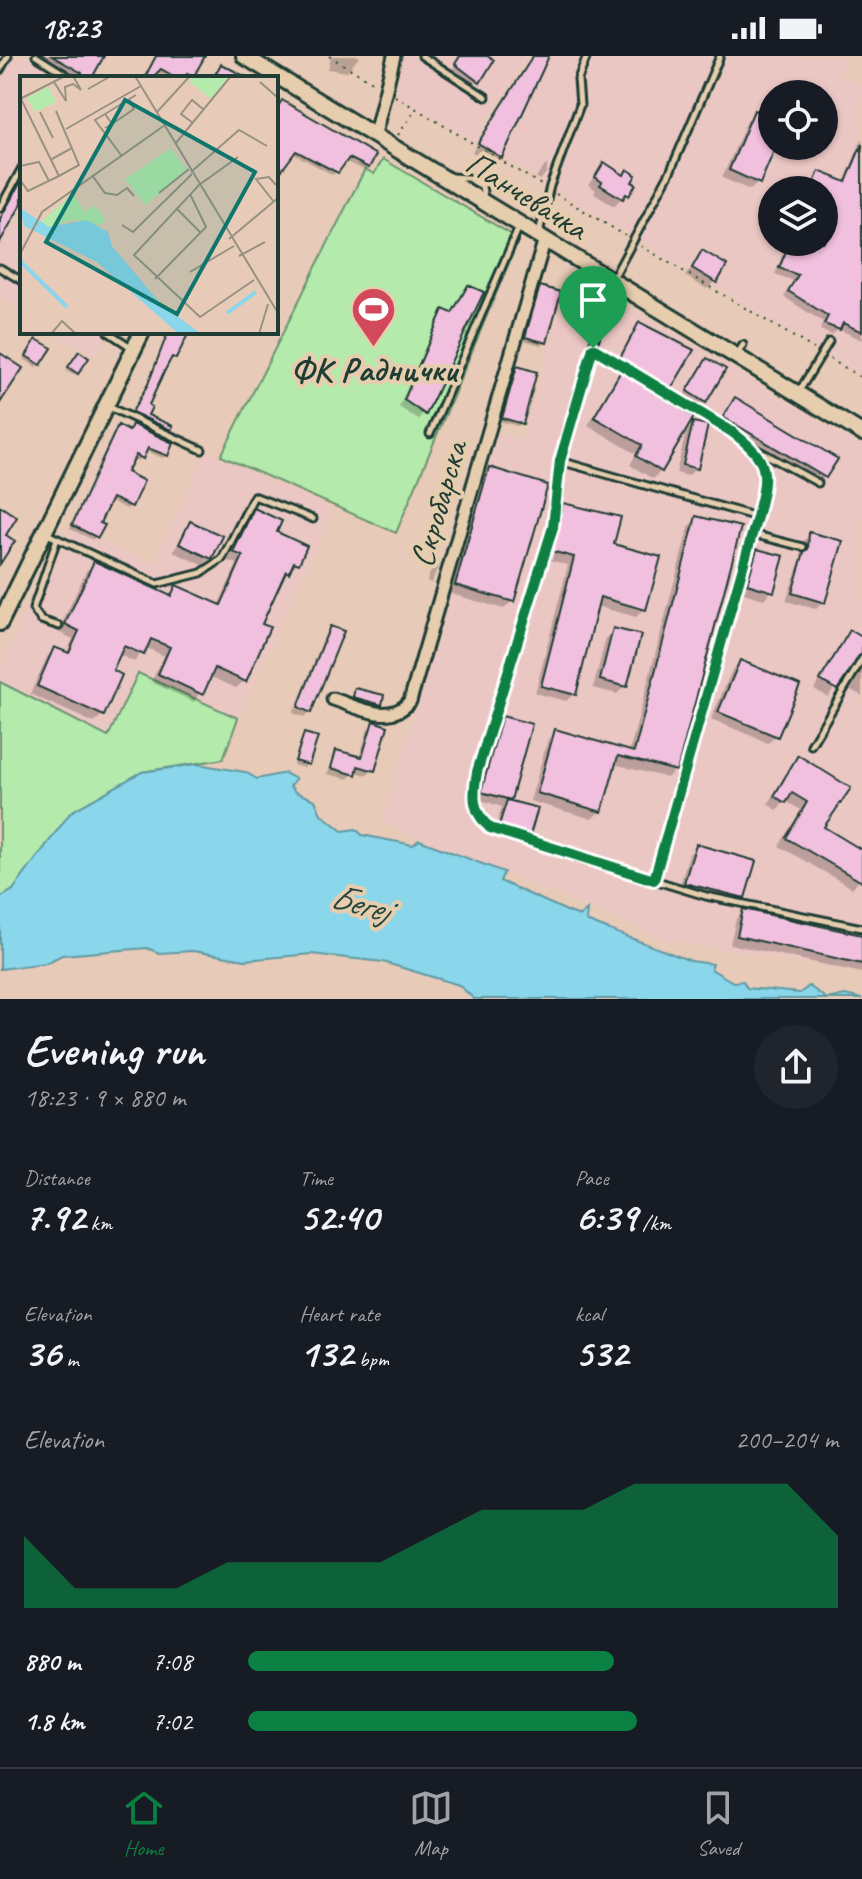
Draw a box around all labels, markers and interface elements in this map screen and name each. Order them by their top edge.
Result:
text: 18:23 [40,9,100,47]
inset map [20,76,278,334]
map controls [758,80,838,256]
button: locate [758,80,838,160]
street label: Панчевачка [458,141,598,250]
button: layers [758,176,838,256]
pin [559,266,627,348]
icon: arrive [571,278,615,322]
sports icon: ФК Раднички [350,285,398,348]
place label: ФК Раднички [291,348,460,391]
street label: Скробарска [400,433,477,572]
water label: Бегеј [325,873,403,935]
text: Evening run [24,1023,204,1078]
button: share [754,1025,838,1109]
text: 18:23 · 9 × 880 m [24,1081,185,1114]
text: Distance [24,1164,90,1192]
text: Time [299,1164,333,1192]
text: Pace [575,1164,609,1192]
text: 7.92 [24,1192,85,1242]
text: 52:40 [299,1192,379,1242]
text: 6:39 [575,1192,637,1242]
text: km [85,1209,112,1237]
text: /km [637,1209,671,1237]
text: Elevation [24,1300,92,1328]
text: Heart rate [299,1300,380,1328]
text: kcal [575,1300,604,1328]
text: 36 [24,1328,61,1378]
text: 132 [299,1328,353,1378]
text: 532 [575,1328,628,1378]
text: m [61,1345,79,1373]
text: bpm [353,1345,389,1373]
text: Elevation [24,1423,104,1456]
text: 200–204 m [735,1423,838,1456]
text: 880 m [24,1645,80,1678]
text: 7:08 [152,1645,192,1678]
text: 1.8 km [24,1705,84,1738]
text: 7:02 [152,1705,192,1738]
tab: Home [122,1786,166,1862]
tab: Map [409,1786,453,1862]
tab: Saved [696,1786,740,1862]

